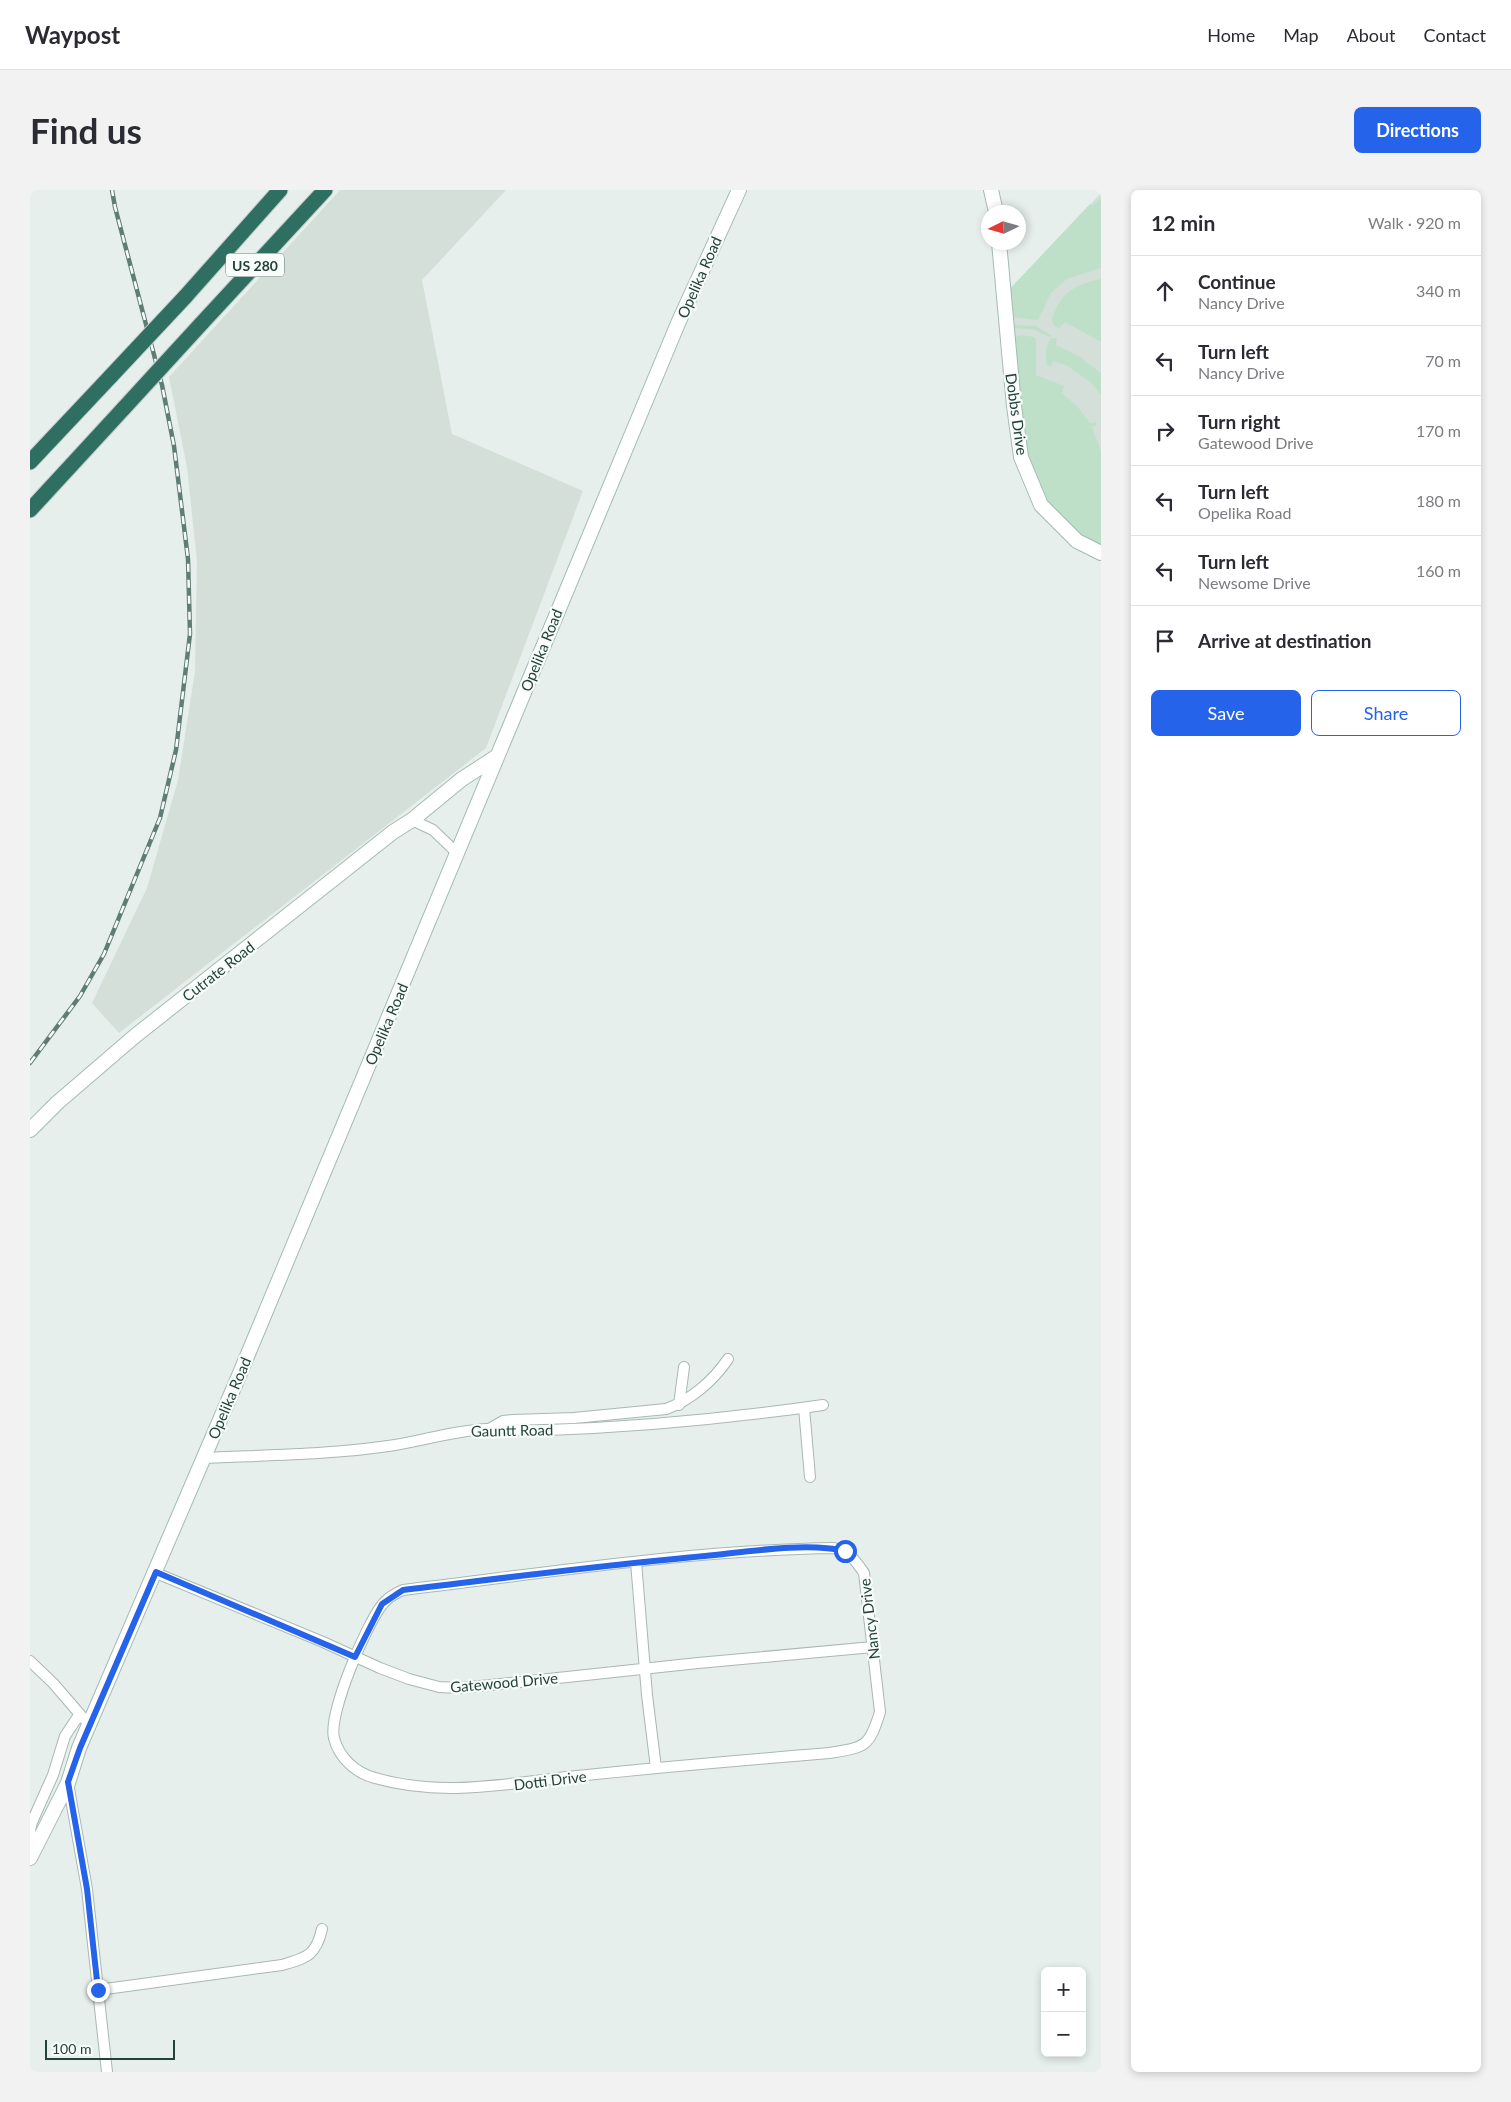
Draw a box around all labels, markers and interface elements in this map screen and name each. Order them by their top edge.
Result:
text: Waypost [25,20,120,49]
text: Home [1207,24,1255,46]
text: Map [1283,24,1319,46]
text: About [1347,24,1396,46]
text: Contact [1424,24,1486,46]
button: Directions [1354,107,1481,153]
text: Find us [30,109,142,151]
north arrow [981,205,1026,250]
text: 12 min [1151,210,1215,235]
text: Walk · 920 m [1368,213,1461,232]
street label: Opelika Road [673,233,725,321]
road number: US 280 [226,254,284,276]
text: Continue [1198,270,1276,293]
icon: ahead [1151,277,1179,305]
text: 340 m [1416,281,1461,300]
text: Nancy Drive [1198,293,1285,312]
text: Turn left [1198,340,1269,363]
icon: left [1151,347,1179,375]
text: 70 m [1425,351,1461,370]
text: Nancy Drive [1198,363,1285,382]
street label: Dobbs Drive [1002,372,1032,456]
text: Turn right [1198,410,1280,433]
icon: right [1151,417,1179,445]
text: 170 m [1416,421,1461,440]
text: Gatewood Drive [1198,433,1313,452]
text: Turn left [1198,480,1269,503]
icon: left [1151,487,1179,515]
text: 180 m [1416,491,1461,510]
text: Opelika Road [1198,503,1291,522]
text: Turn left [1198,550,1269,573]
icon: left [1151,557,1179,585]
text: 160 m [1416,561,1461,580]
text: Newsome Drive [1198,573,1311,592]
street label: Opelika Road [516,606,566,694]
icon: arrive [1151,627,1179,655]
text: Arrive at destination [1198,629,1371,652]
button: Save [1151,690,1301,736]
button: Share [1311,690,1461,736]
street label: Cutrate Road [178,937,258,1005]
street label: Opelika Road [361,980,411,1068]
street label: Opelika Road [204,1354,254,1442]
street label: Gauntt Road [471,1420,553,1440]
route start [834,1540,857,1563]
street label: Nancy Drive [855,1578,883,1660]
street label: Gatewood Drive [449,1668,559,1696]
street label: Dotti Drive [513,1767,588,1793]
map controls [1041,1967,1086,2057]
button: + [1041,1967,1086,2012]
route end [87,1979,110,2002]
button: − [1041,2012,1086,2057]
scale bar [45,2037,175,2060]
text: 100 m [52,2040,91,2057]

